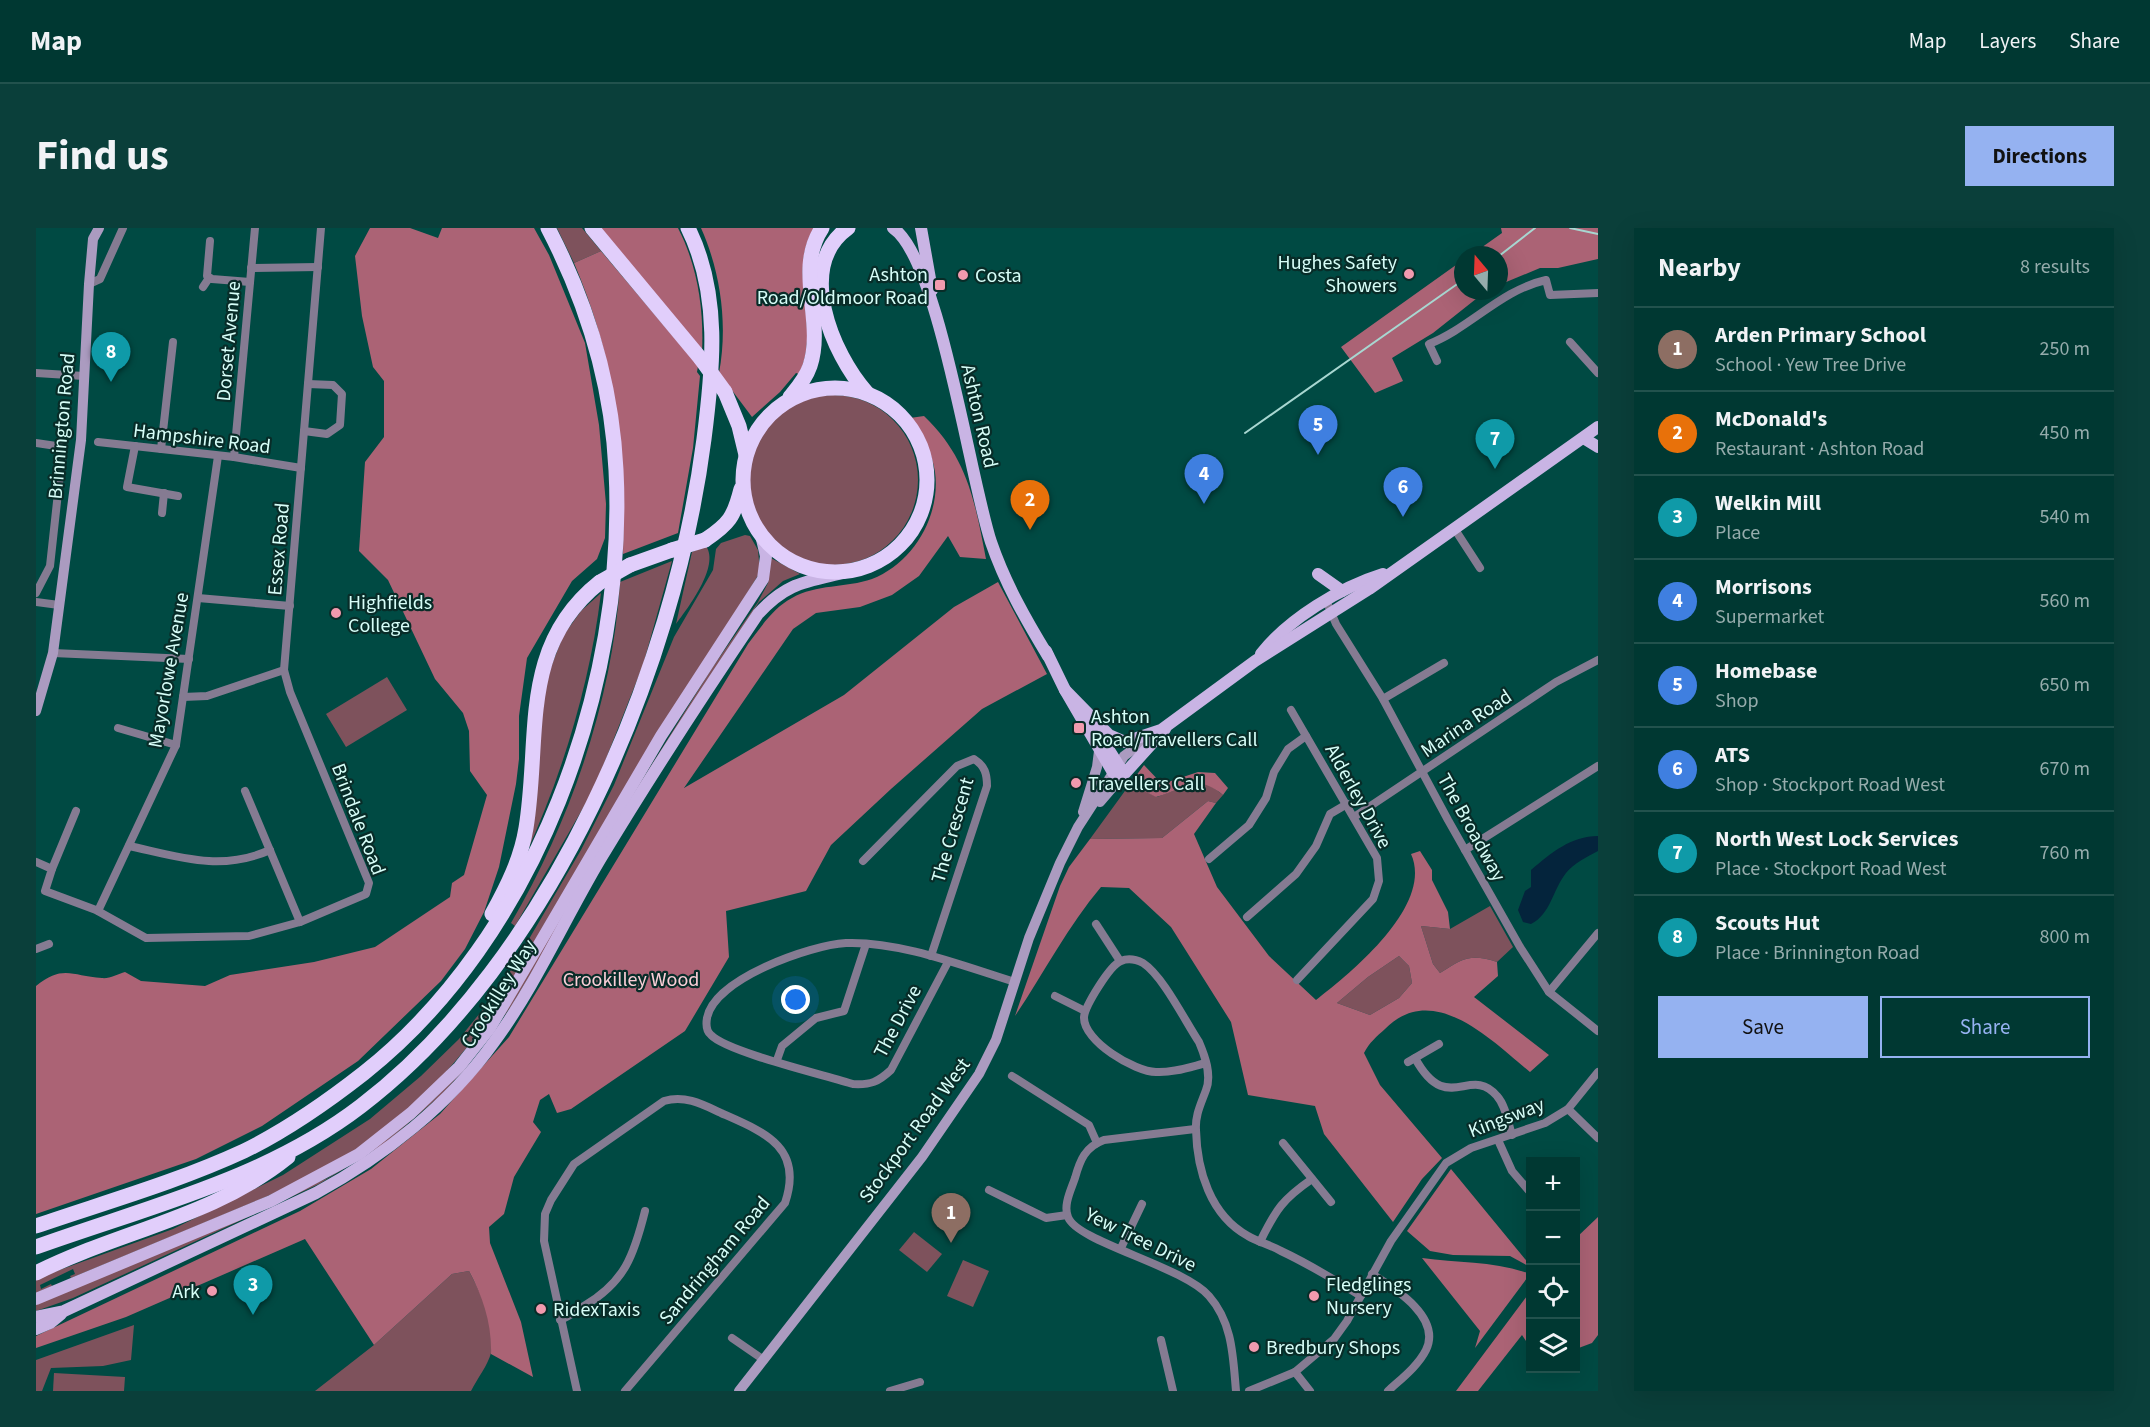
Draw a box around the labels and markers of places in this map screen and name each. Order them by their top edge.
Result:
place label: Hughes Safety Showers [1278,249,1398,300]
place label: Ashton Road/Oldmoor Road [757,261,928,312]
place label: Costa [975,262,1022,290]
marker: Hughes Safety Showers [1402,267,1416,281]
marker: Costa [956,268,970,282]
marker: Ashton Road/Oldmoor Road [933,278,947,292]
pin: 8 [92,332,130,382]
pin: 5 [1298,406,1338,455]
pin: 7 [1476,420,1514,469]
pin: 4 [1184,454,1224,504]
pin: 6 [1384,468,1422,517]
pin: 2 [1010,480,1050,530]
place label: Highfields College [348,589,432,640]
marker: Highfields College [329,606,343,620]
place label: Ashton Road/Travellers Call [1091,703,1258,754]
marker: Ashton Road/Travellers Call [1072,721,1086,735]
place label: Travellers Call [1088,770,1205,798]
marker: Travellers Call [1069,776,1083,790]
pin: 1 [932,1194,970,1243]
pin: 3 [234,1266,272,1315]
place label: Fledglings Nursery [1326,1271,1412,1322]
place label: Ark [172,1278,200,1306]
marker: Ark [205,1284,219,1298]
marker: Fledglings Nursery [1307,1289,1321,1303]
place label: RidexTaxis [553,1296,640,1324]
marker: RidexTaxis [534,1302,548,1316]
place label: Bredbury Shops [1266,1334,1400,1362]
marker: Bredbury Shops [1247,1340,1261,1354]

